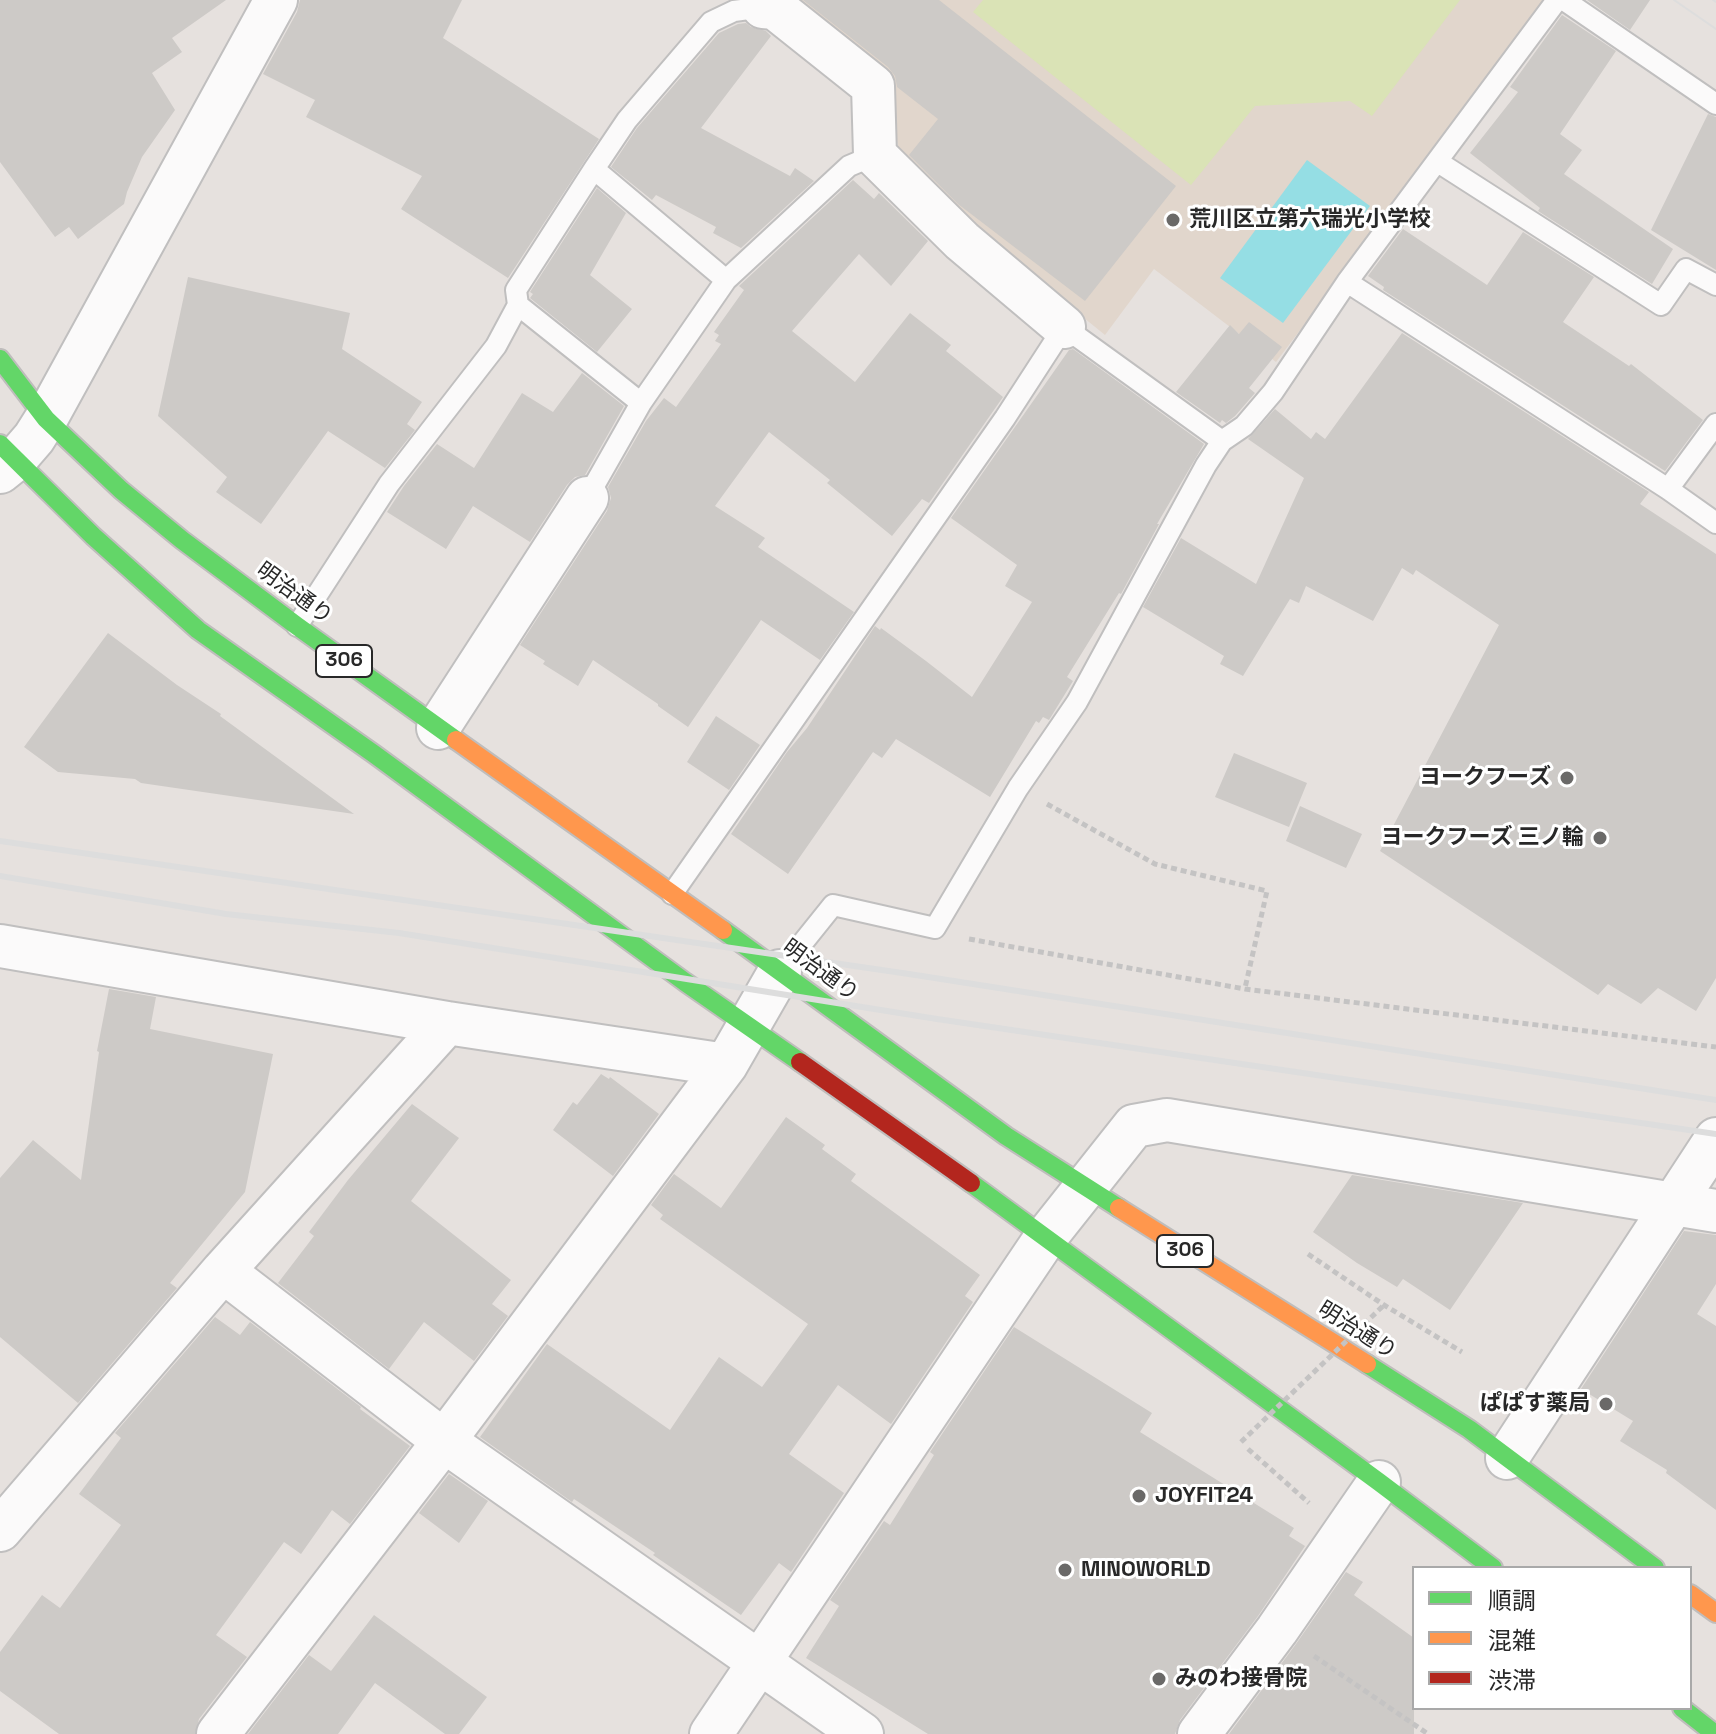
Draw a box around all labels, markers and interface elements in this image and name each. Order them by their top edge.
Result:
place label: 荒川区立第六瑞光小学校 [1189,207,1431,233]
marker: 荒川区立第六瑞光小学校 [1164,211,1182,229]
street label: 明治通り [251,557,337,631]
road number: 306 [316,645,372,677]
place label: ヨークフーズ [1419,765,1551,791]
marker: ヨークフーズ [1558,769,1576,787]
place label: ヨークフーズ 三ノ輪 [1380,825,1584,851]
marker: ヨークフーズ 三ノ輪 [1591,829,1609,847]
street label: 明治通り [777,934,863,1008]
road number: 306 [1157,1235,1213,1267]
street label: 明治通り [1313,1296,1401,1366]
place label: ぱぱす薬局 [1480,1391,1590,1417]
marker: ぱぱす薬局 [1597,1395,1615,1413]
place label: JOYFIT24 [1155,1483,1253,1509]
marker: JOYFIT24 [1130,1487,1148,1505]
place label: MINOWORLD [1081,1557,1211,1583]
marker: MINOWORLD [1056,1561,1074,1579]
legend [1412,1566,1692,1710]
text: 順調 [1488,1585,1536,1616]
text: 混雑 [1488,1625,1536,1656]
text: 渋滞 [1488,1665,1536,1696]
place label: みのわ接骨院 [1175,1666,1307,1692]
marker: みのわ接骨院 [1150,1670,1168,1688]

